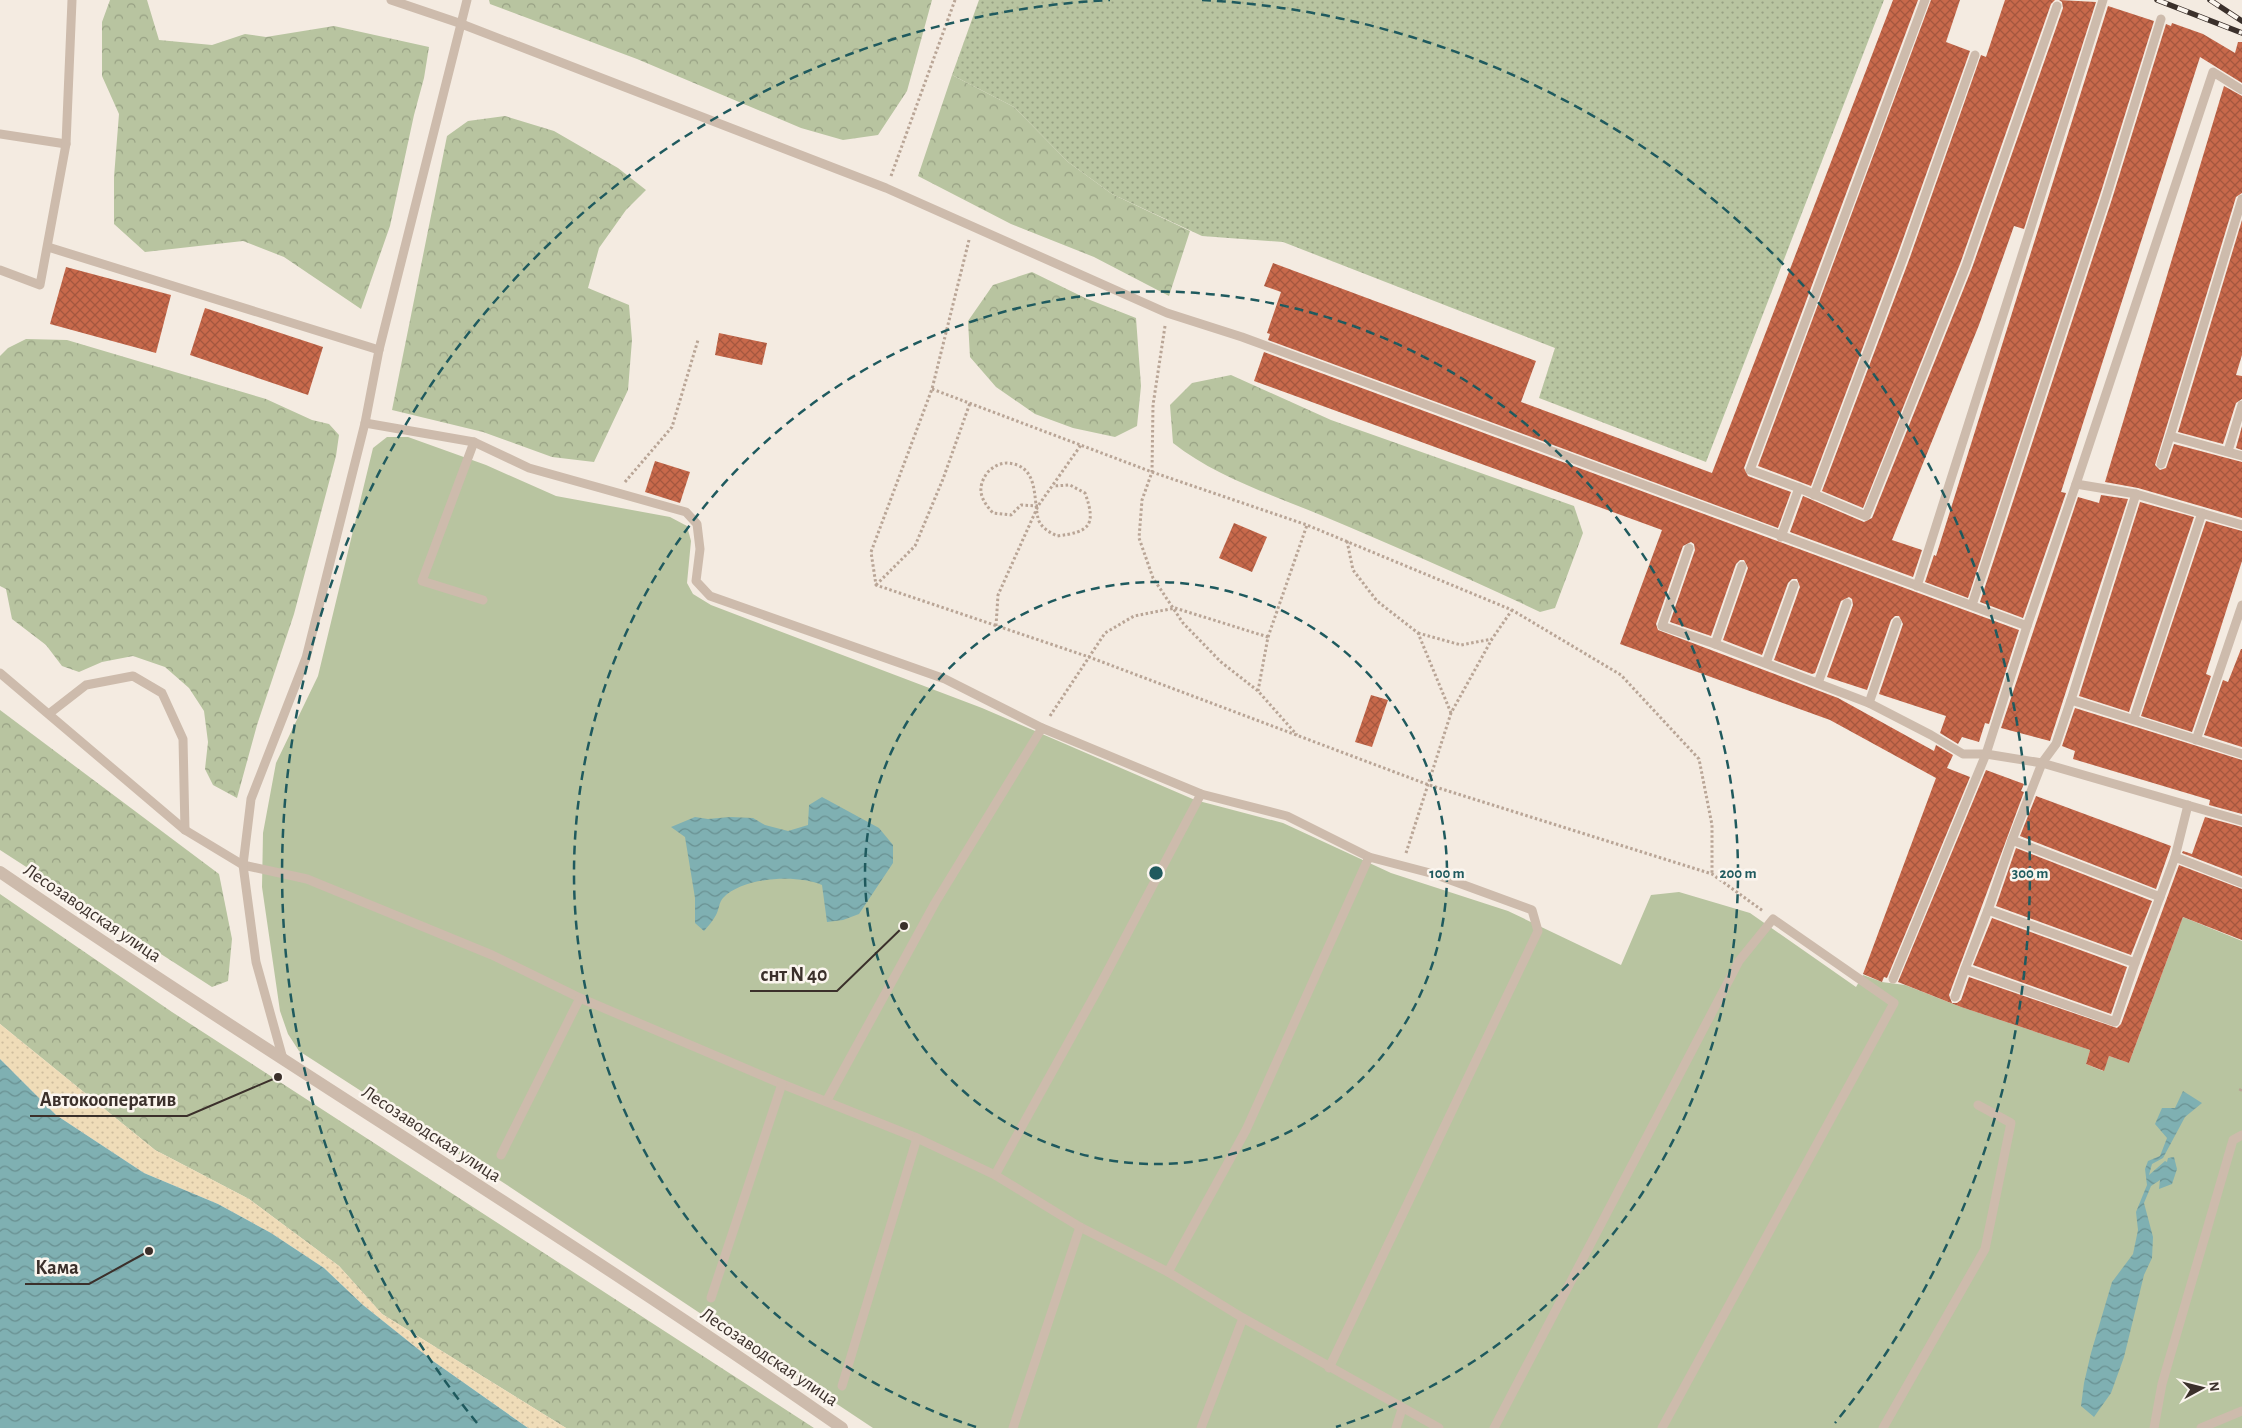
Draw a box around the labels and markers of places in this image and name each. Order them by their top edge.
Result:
centre of rings [1147,864,1165,882]
callout: снт N 40 [750,956,837,991]
callout: Автокооператив [30,1081,187,1116]
callout: Кама [25,1249,89,1284]

